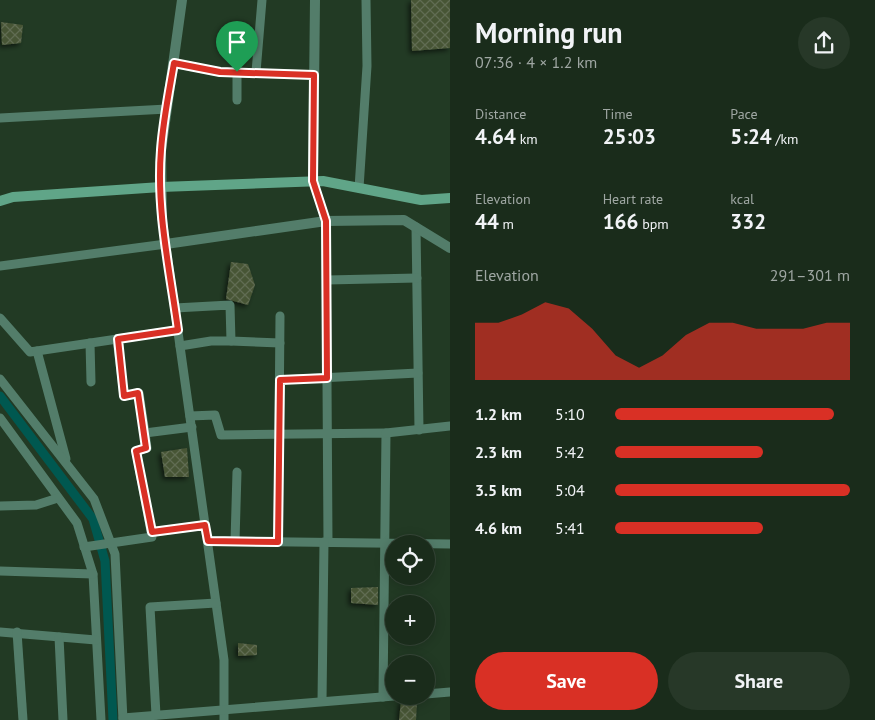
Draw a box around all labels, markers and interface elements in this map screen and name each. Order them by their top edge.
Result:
text: Morning run [475,14,623,51]
button: share [798,17,850,69]
pin [216,21,258,72]
icon: arrive [223,28,251,56]
text: 07:36 · 4 × 1.2 km [475,52,597,72]
text: Distance [475,105,526,123]
text: Time [603,105,633,123]
text: Pace [730,105,758,123]
text: 4.64 [475,123,516,150]
text: 25:03 [603,123,656,150]
text: 5:24 [730,123,772,150]
text: km [516,130,538,148]
text: /km [772,130,798,148]
text: Elevation [475,190,531,208]
text: Heart rate [603,190,663,208]
text: kcal [730,190,754,208]
text: 44 [475,208,499,235]
text: 166 [603,208,638,235]
text: 332 [730,208,766,235]
text: m [499,215,514,233]
text: bpm [638,215,669,233]
text: Elevation [475,265,539,285]
text: 291–301 m [770,265,850,285]
text: 1.2 km [475,404,522,424]
text: 5:10 [555,404,585,424]
text: 2.3 km [475,442,522,462]
text: 5:42 [555,442,585,462]
text: 3.5 km [475,480,522,500]
text: 5:04 [555,480,585,500]
text: 4.6 km [475,518,522,538]
text: 5:41 [555,518,585,538]
map controls [385,535,435,705]
button: locate [385,535,435,585]
button: + [385,595,435,645]
button: Save [475,652,658,710]
button: Share [668,652,850,710]
button: − [385,655,435,705]

